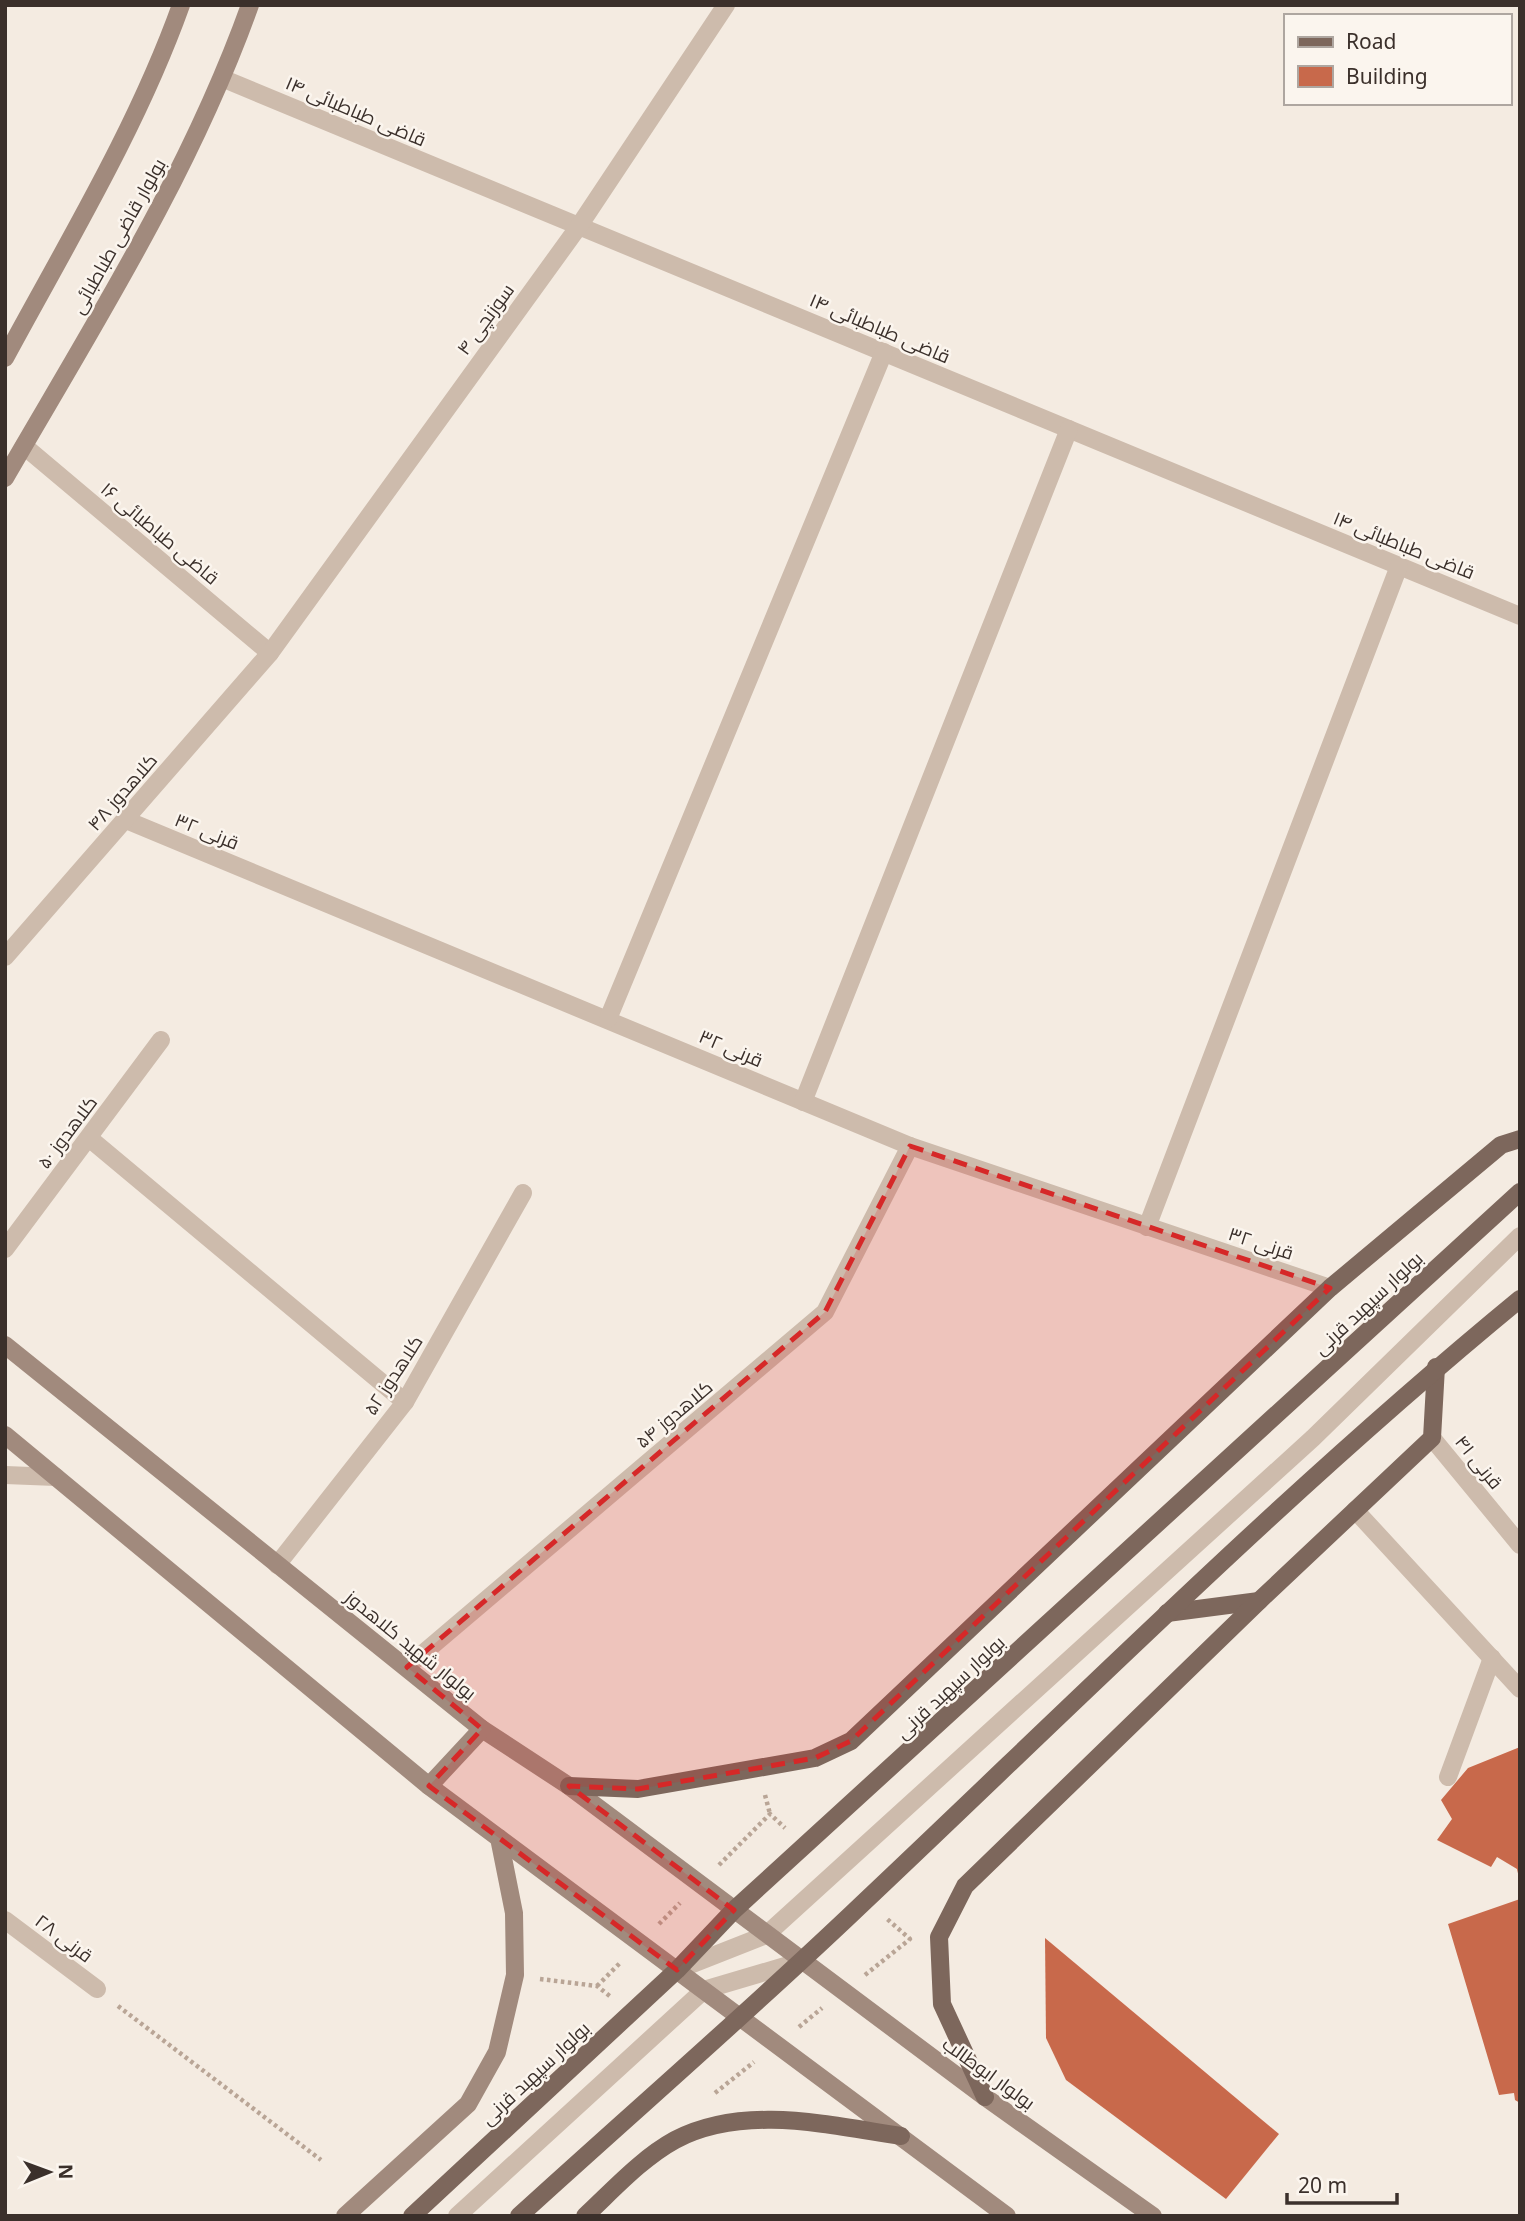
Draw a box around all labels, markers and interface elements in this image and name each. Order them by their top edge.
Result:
legend [1284,14,1511,105]
text: Road [1346,27,1396,55]
text: Building [1346,62,1428,90]
street label: قاضی طباطبائی ۱۴ [282,70,430,152]
street label: بولوار قاضی طباطبائی [64,153,172,319]
street label: سوزنچی ۴ [450,278,520,360]
street label: قاضی طباطبائی ۱۴ [806,287,954,369]
street label: قاضی طباطبائی ۱۶ [95,476,225,590]
street label: قاضی طباطبائی ۱۴ [1329,505,1479,585]
street label: کلاهدوز ۴۸ [81,748,163,836]
street label: قرنی ۳۲ [171,806,243,856]
street label: قرنی ۳۲ [695,1023,767,1073]
street label: کلاهدوز ۵۰ [31,1090,103,1174]
street label: قرنی ۳۲ [1225,1220,1297,1266]
street label: بولوار سپهبد قرنی [1308,1245,1428,1361]
street label: کلاهدوز ۵۲ [357,1330,429,1420]
street label: کلاهدوز ۵۴ [630,1374,718,1454]
street label: قرنی ۴۱ [1449,1430,1509,1494]
street label: بولوار شهید کلاهدوز [339,1583,482,1706]
street label: بولوار سپهبد قرنی [890,1629,1010,1745]
street label: قرنی ۲۸ [30,1908,98,1968]
street label: بولوار سپهبد قرنی [475,2015,595,2131]
street label: بولوار ابوطالب [937,2030,1041,2116]
north arrow [14,2137,84,2207]
scale bar [1287,2162,1397,2206]
text: N [53,2164,79,2180]
text: 20 m [1298,2171,1347,2199]

